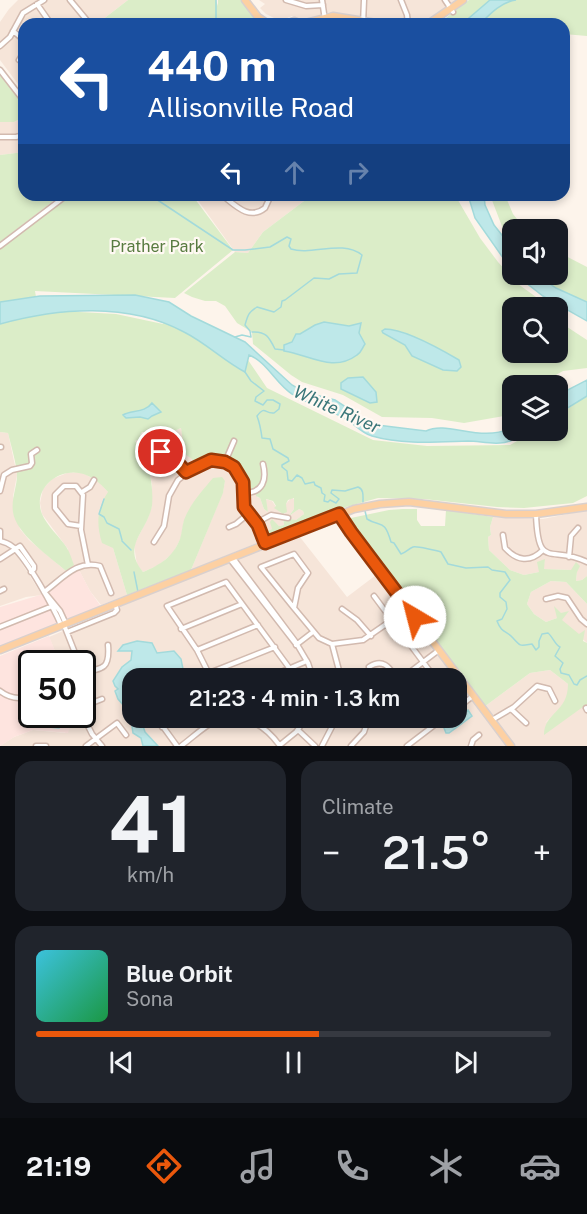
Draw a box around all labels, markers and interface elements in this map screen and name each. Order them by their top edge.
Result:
text: 440 m [147,41,276,90]
icon: left [48,42,126,120]
text: Allisonville Road [147,91,354,123]
icon: left [215,156,248,189]
icon: ahead [278,156,311,189]
icon: right [341,156,374,189]
map controls [502,219,568,441]
button: sound [502,219,568,285]
park label: Prather Park [110,237,204,256]
button: search [502,297,568,363]
button: layers [502,375,568,441]
water label: White River [290,381,384,438]
pin [135,426,186,477]
icon: arrive [144,435,177,468]
position arrow [383,585,447,649]
speed limit sign: 50 [18,650,96,728]
text: 21:23 · 4 min · 1.3 km [189,685,400,711]
text: 41 [108,778,193,870]
text: Climate [322,795,394,819]
text: 21.5° [382,826,491,879]
text: − [322,834,340,872]
text: + [533,834,551,872]
text: km/h [127,863,174,887]
text: Blue Orbit [126,961,233,987]
text: Sona [126,987,173,1011]
icon: previous [105,1046,138,1079]
icon: pause [277,1046,310,1079]
icon: next [449,1046,482,1079]
icon: directions [143,1145,185,1187]
icon: music [237,1145,279,1187]
icon: phone [331,1145,373,1187]
icon: climate [425,1145,467,1187]
icon: car [519,1145,561,1187]
text: 21:19 [26,1150,91,1182]

